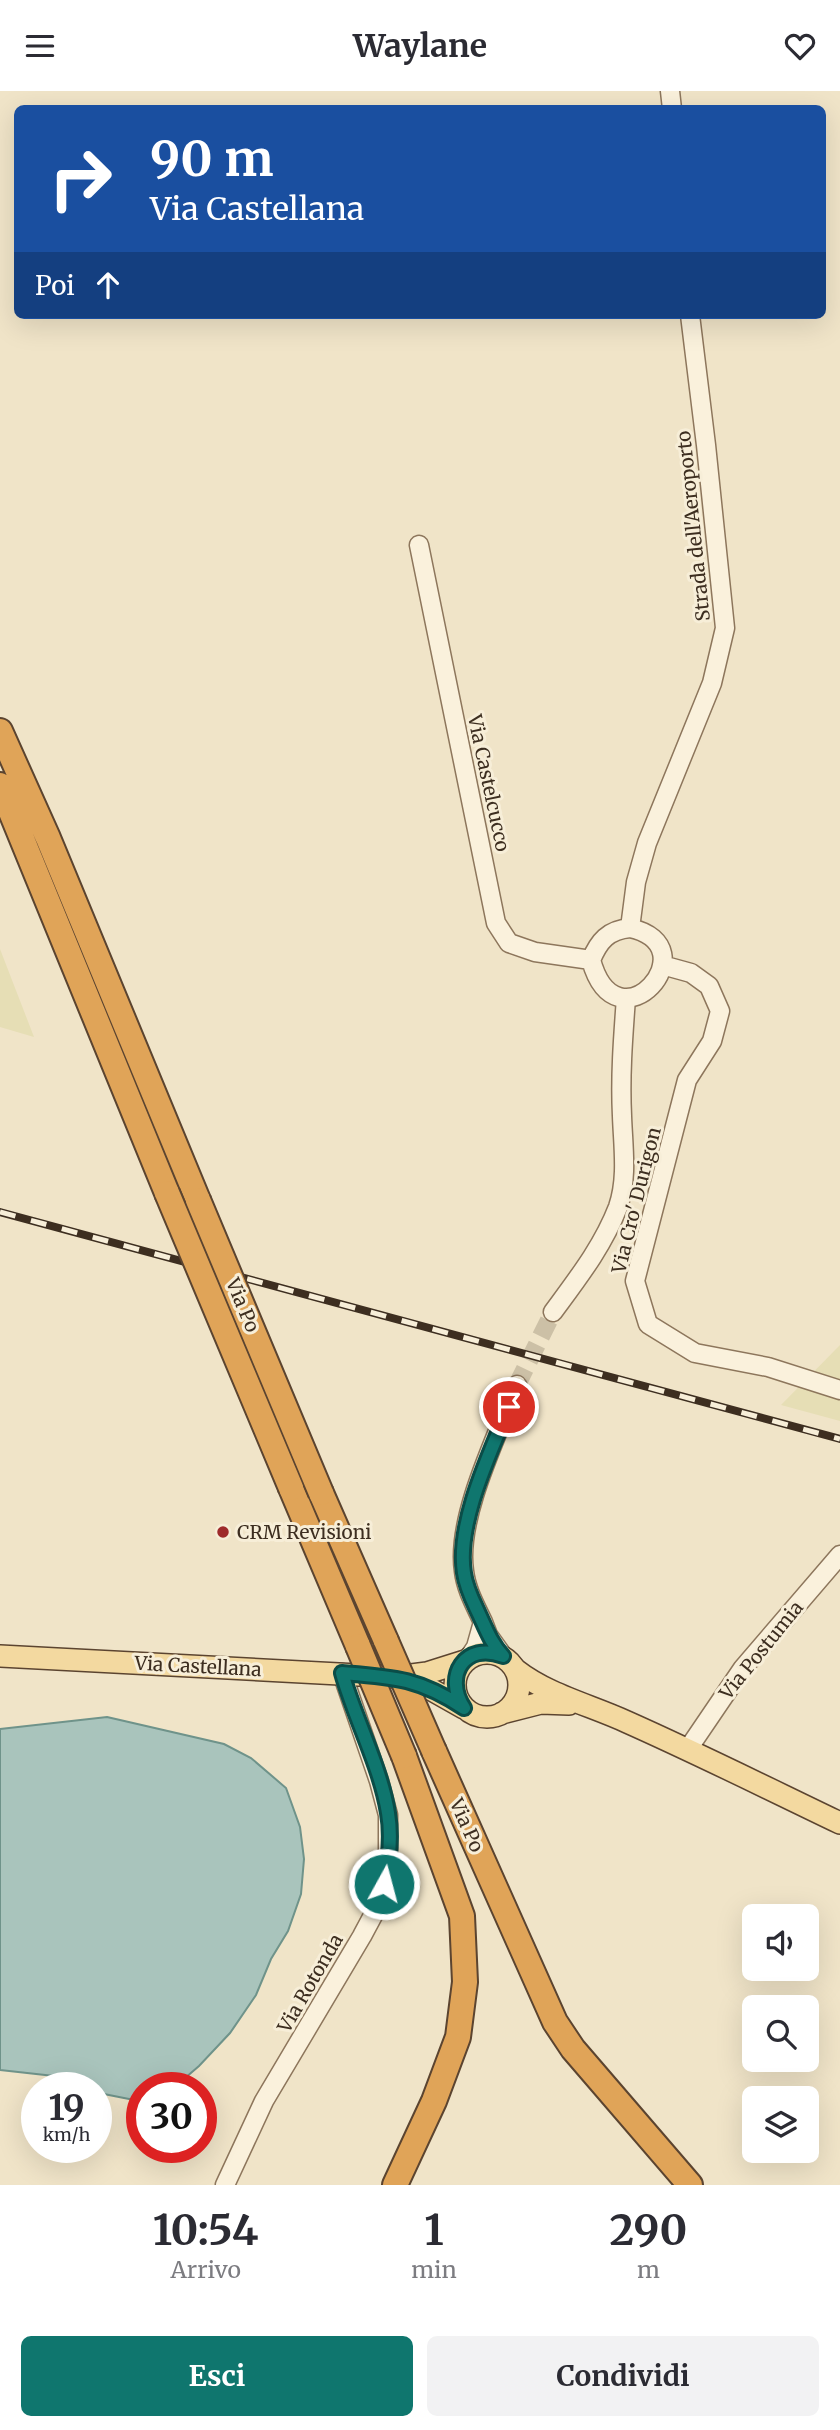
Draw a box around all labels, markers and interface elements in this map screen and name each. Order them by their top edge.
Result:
text: Waylane [353,26,487,66]
icon: menu [21,27,59,65]
icon: heart [781,27,819,65]
text: 90 m [150,128,274,189]
icon: right [35,133,126,224]
text: Via Castellana [150,189,364,229]
icon: ahead [89,266,127,304]
text: Poi [35,269,75,302]
street label: Strada dell'Aeroporto [671,430,715,622]
street label: Via Castelcucco [463,711,515,854]
street label: Via Cro' Durigon [606,1124,666,1277]
street label: Via Po [221,1273,265,1336]
pin [479,1377,539,1437]
icon: arrive [490,1388,528,1426]
place label: CRM Revisioni [237,1520,371,1544]
marker: CRM Revisioni [215,1524,231,1540]
street label: Via Postumia [713,1596,808,1705]
street label: Via Castellana [133,1651,262,1681]
street label: Via Po [444,1793,489,1856]
position arrow [347,1847,421,1921]
map controls [742,1904,819,2163]
button: sound [742,1904,819,1981]
street label: Via Rotonda [272,1929,348,2038]
button: search [742,1995,819,2072]
speed limit sign: 30 [126,2072,217,2163]
text: 19 [48,2086,85,2130]
button: layers [742,2086,819,2163]
text: km/h [43,2123,90,2146]
text: 10:54 [153,2204,259,2256]
text: 1 [424,2204,444,2256]
text: 290 [610,2204,687,2256]
text: Arrivo [170,2255,241,2284]
text: min [411,2255,457,2284]
text: m [637,2255,660,2284]
button: Esci [21,2336,413,2416]
button: Condividi [427,2336,819,2416]

